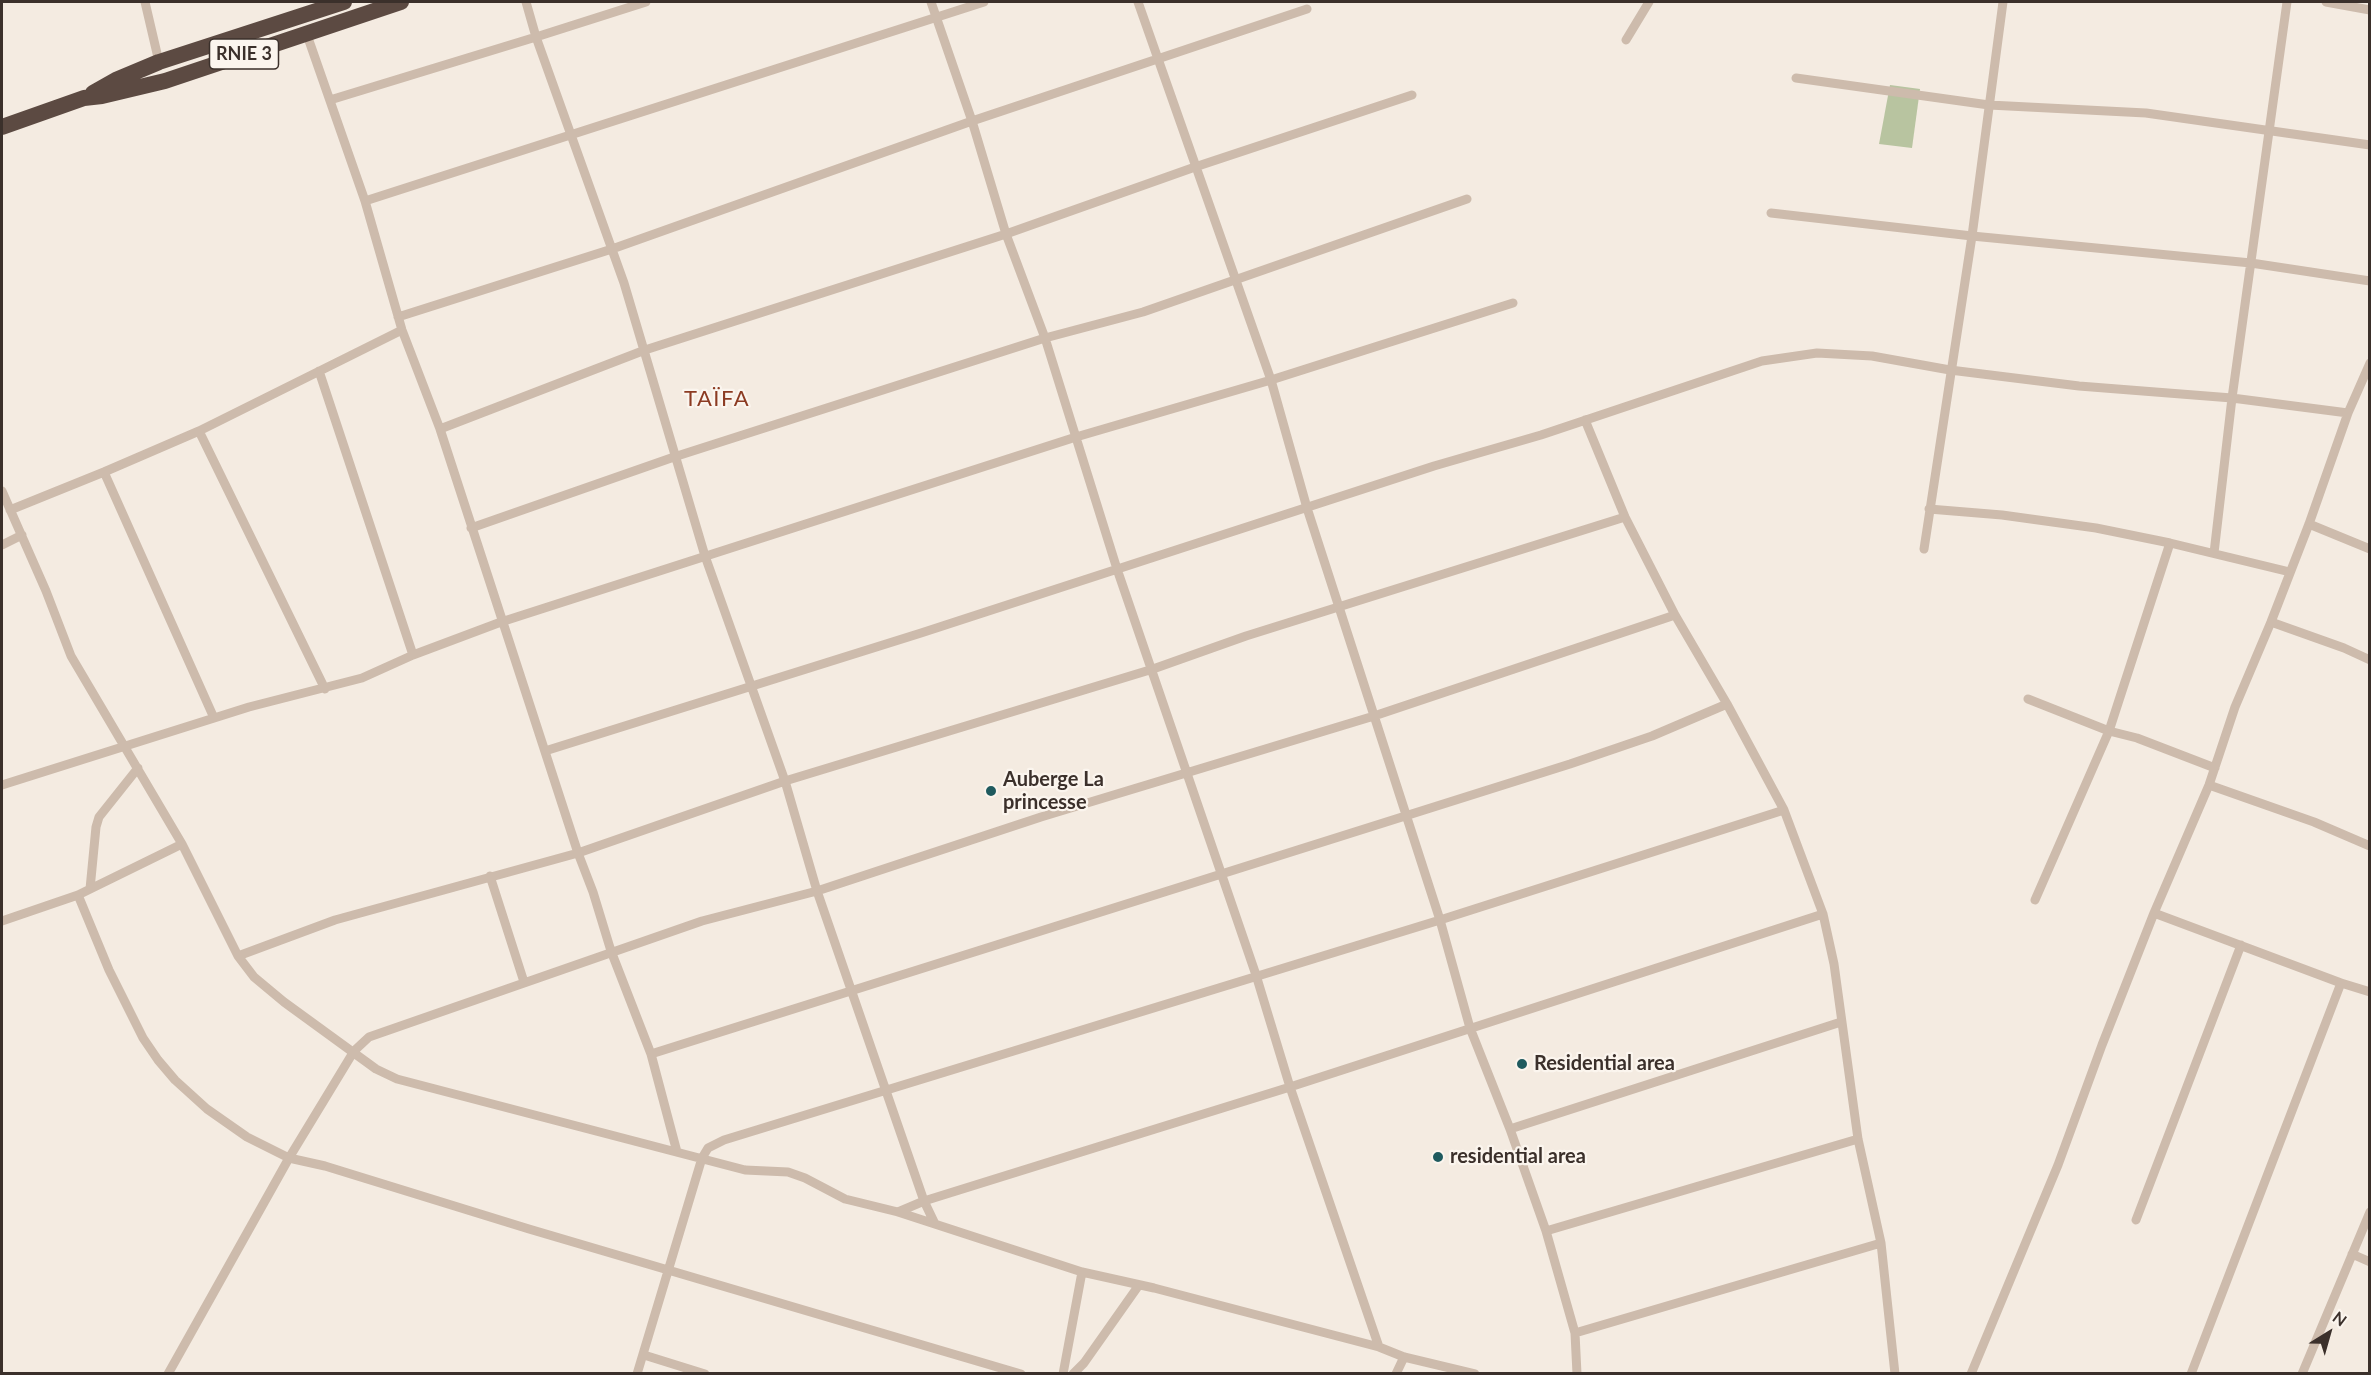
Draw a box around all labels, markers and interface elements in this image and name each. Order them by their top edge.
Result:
road number: RNIE 3 [210,39,278,69]
district label: TAÏFA [684,386,750,412]
place label: Auberge La princesse [1003,768,1104,815]
marker: Auberge La princesse [984,784,998,798]
place label: Residential area [1534,1052,1675,1076]
marker: Residential area [1515,1057,1529,1071]
place label: residential area [1450,1145,1586,1169]
marker: residential area [1431,1150,1445,1164]
north arrow [2299,1303,2359,1363]
text: N [2329,1307,2351,1330]

